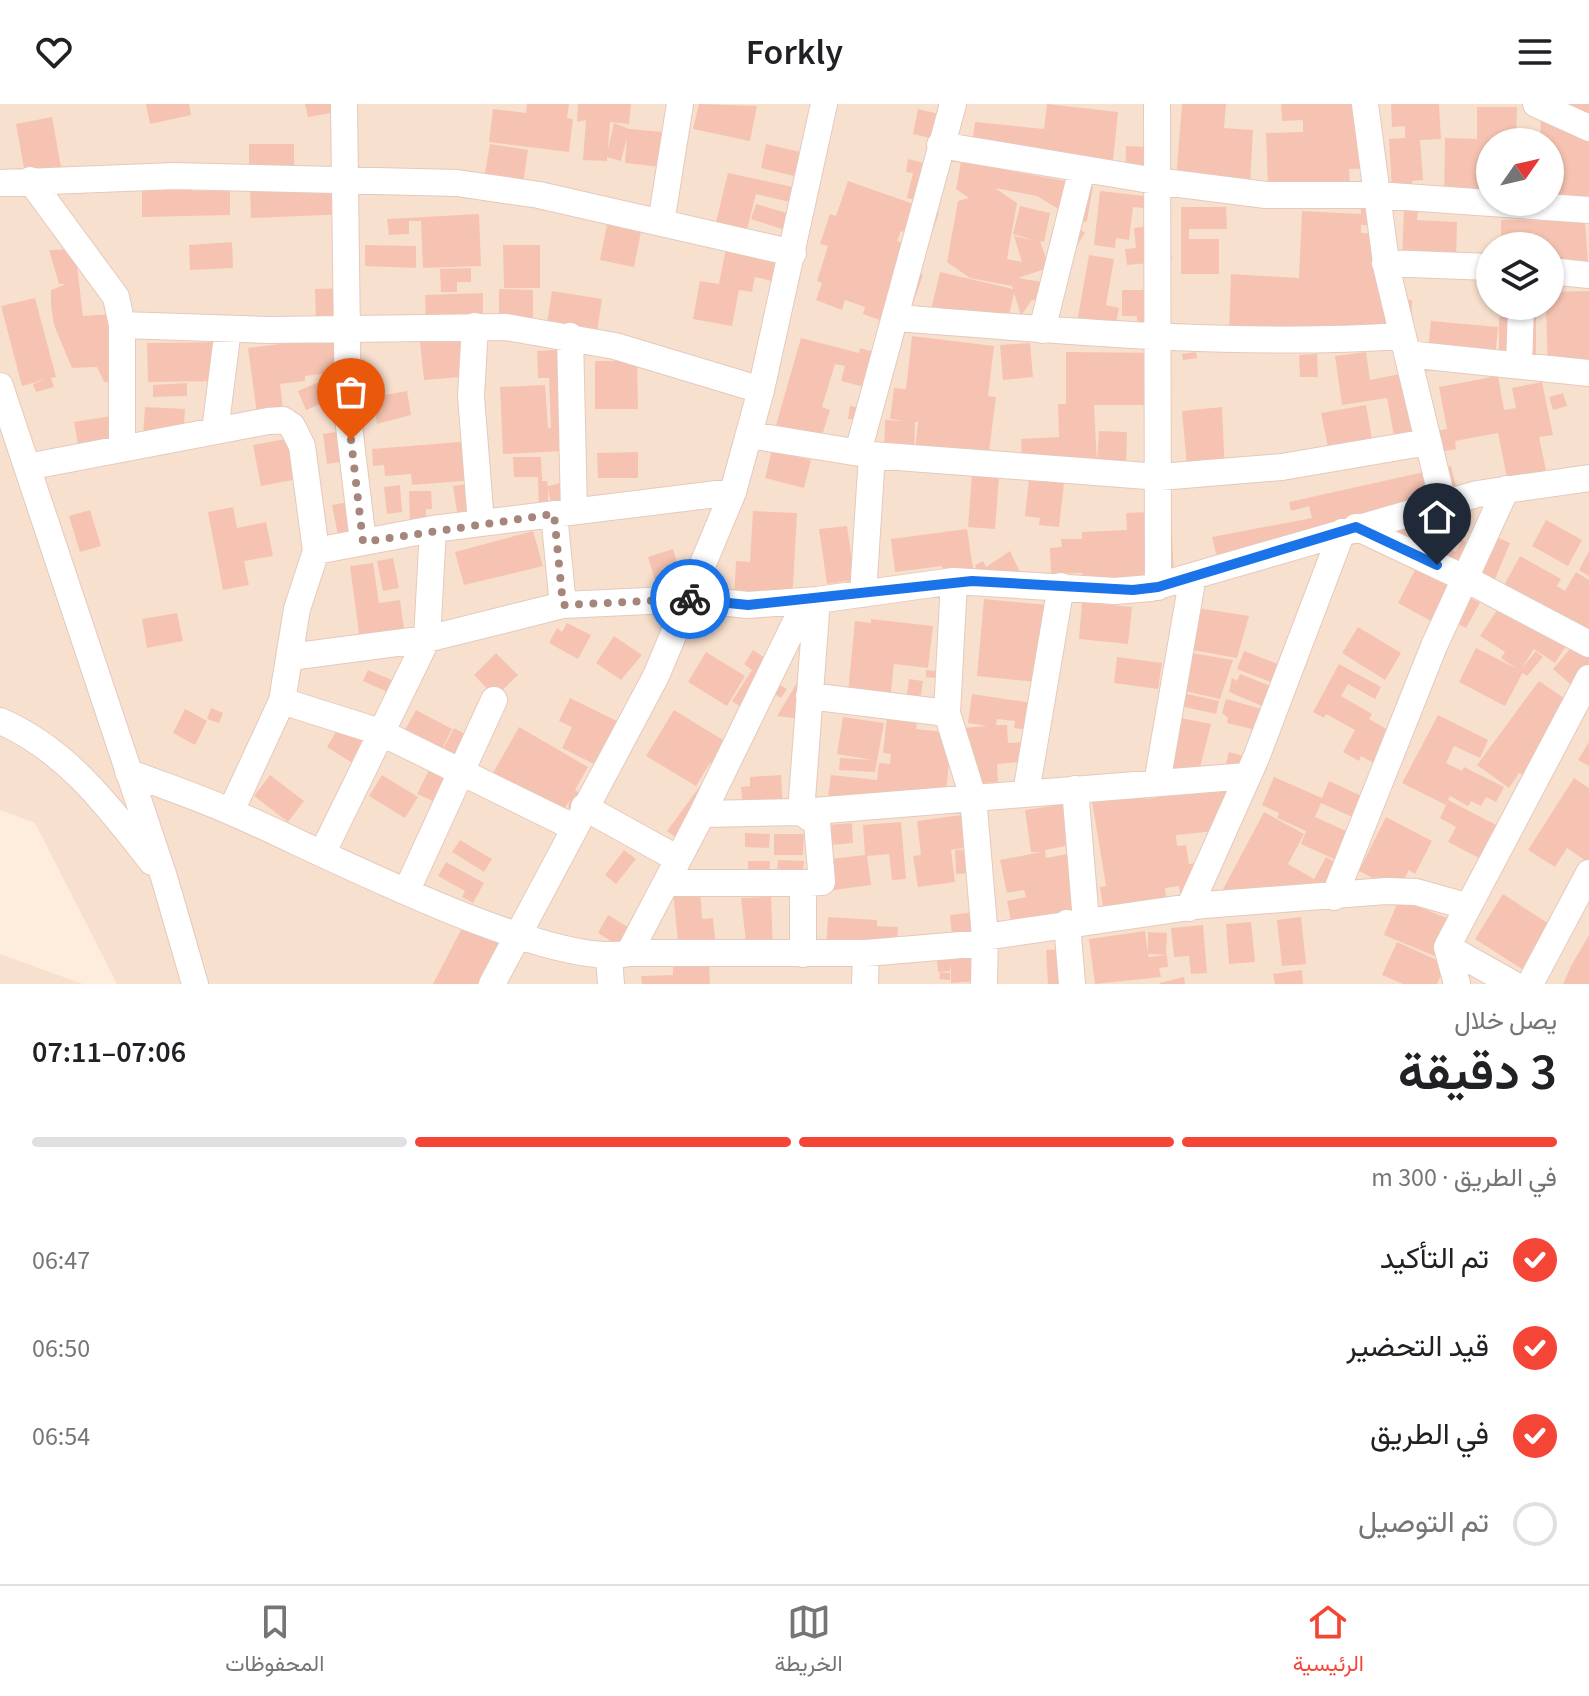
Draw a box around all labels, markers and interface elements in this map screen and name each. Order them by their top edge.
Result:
text: Forkly [746,27,843,78]
icon: heart [32,30,76,74]
icon: menu [1513,30,1557,74]
north arrow [1476,128,1564,216]
map controls [1476,128,1564,320]
button: layers [1476,232,1564,320]
pin [317,358,385,440]
icon: bag [329,370,373,414]
pin [1403,483,1471,565]
icon: home [1415,495,1459,539]
courier [650,559,730,639]
icon: bike [668,577,712,621]
text: يصل خلال [1454,1002,1557,1039]
text: 07:06–07:11 [32,1031,186,1074]
text: 3 دقيقة [1398,1036,1557,1110]
text: في الطريق · 300 m [1371,1159,1557,1196]
text: تم التأكيد [1380,1237,1489,1280]
icon: check [1513,1238,1557,1282]
text: 06:47 [32,1242,90,1279]
text: قيد التحضير [1346,1325,1489,1368]
icon: check [1513,1326,1557,1370]
text: 06:50 [32,1330,90,1367]
text: في الطريق [1370,1413,1489,1456]
icon: check [1513,1414,1557,1458]
text: 06:54 [32,1418,90,1455]
text: تم التوصيل [1358,1501,1489,1544]
tab: المحفوظات [225,1600,324,1683]
tab: الخريطة [774,1600,843,1683]
tab: الرئيسية [1293,1600,1364,1683]

